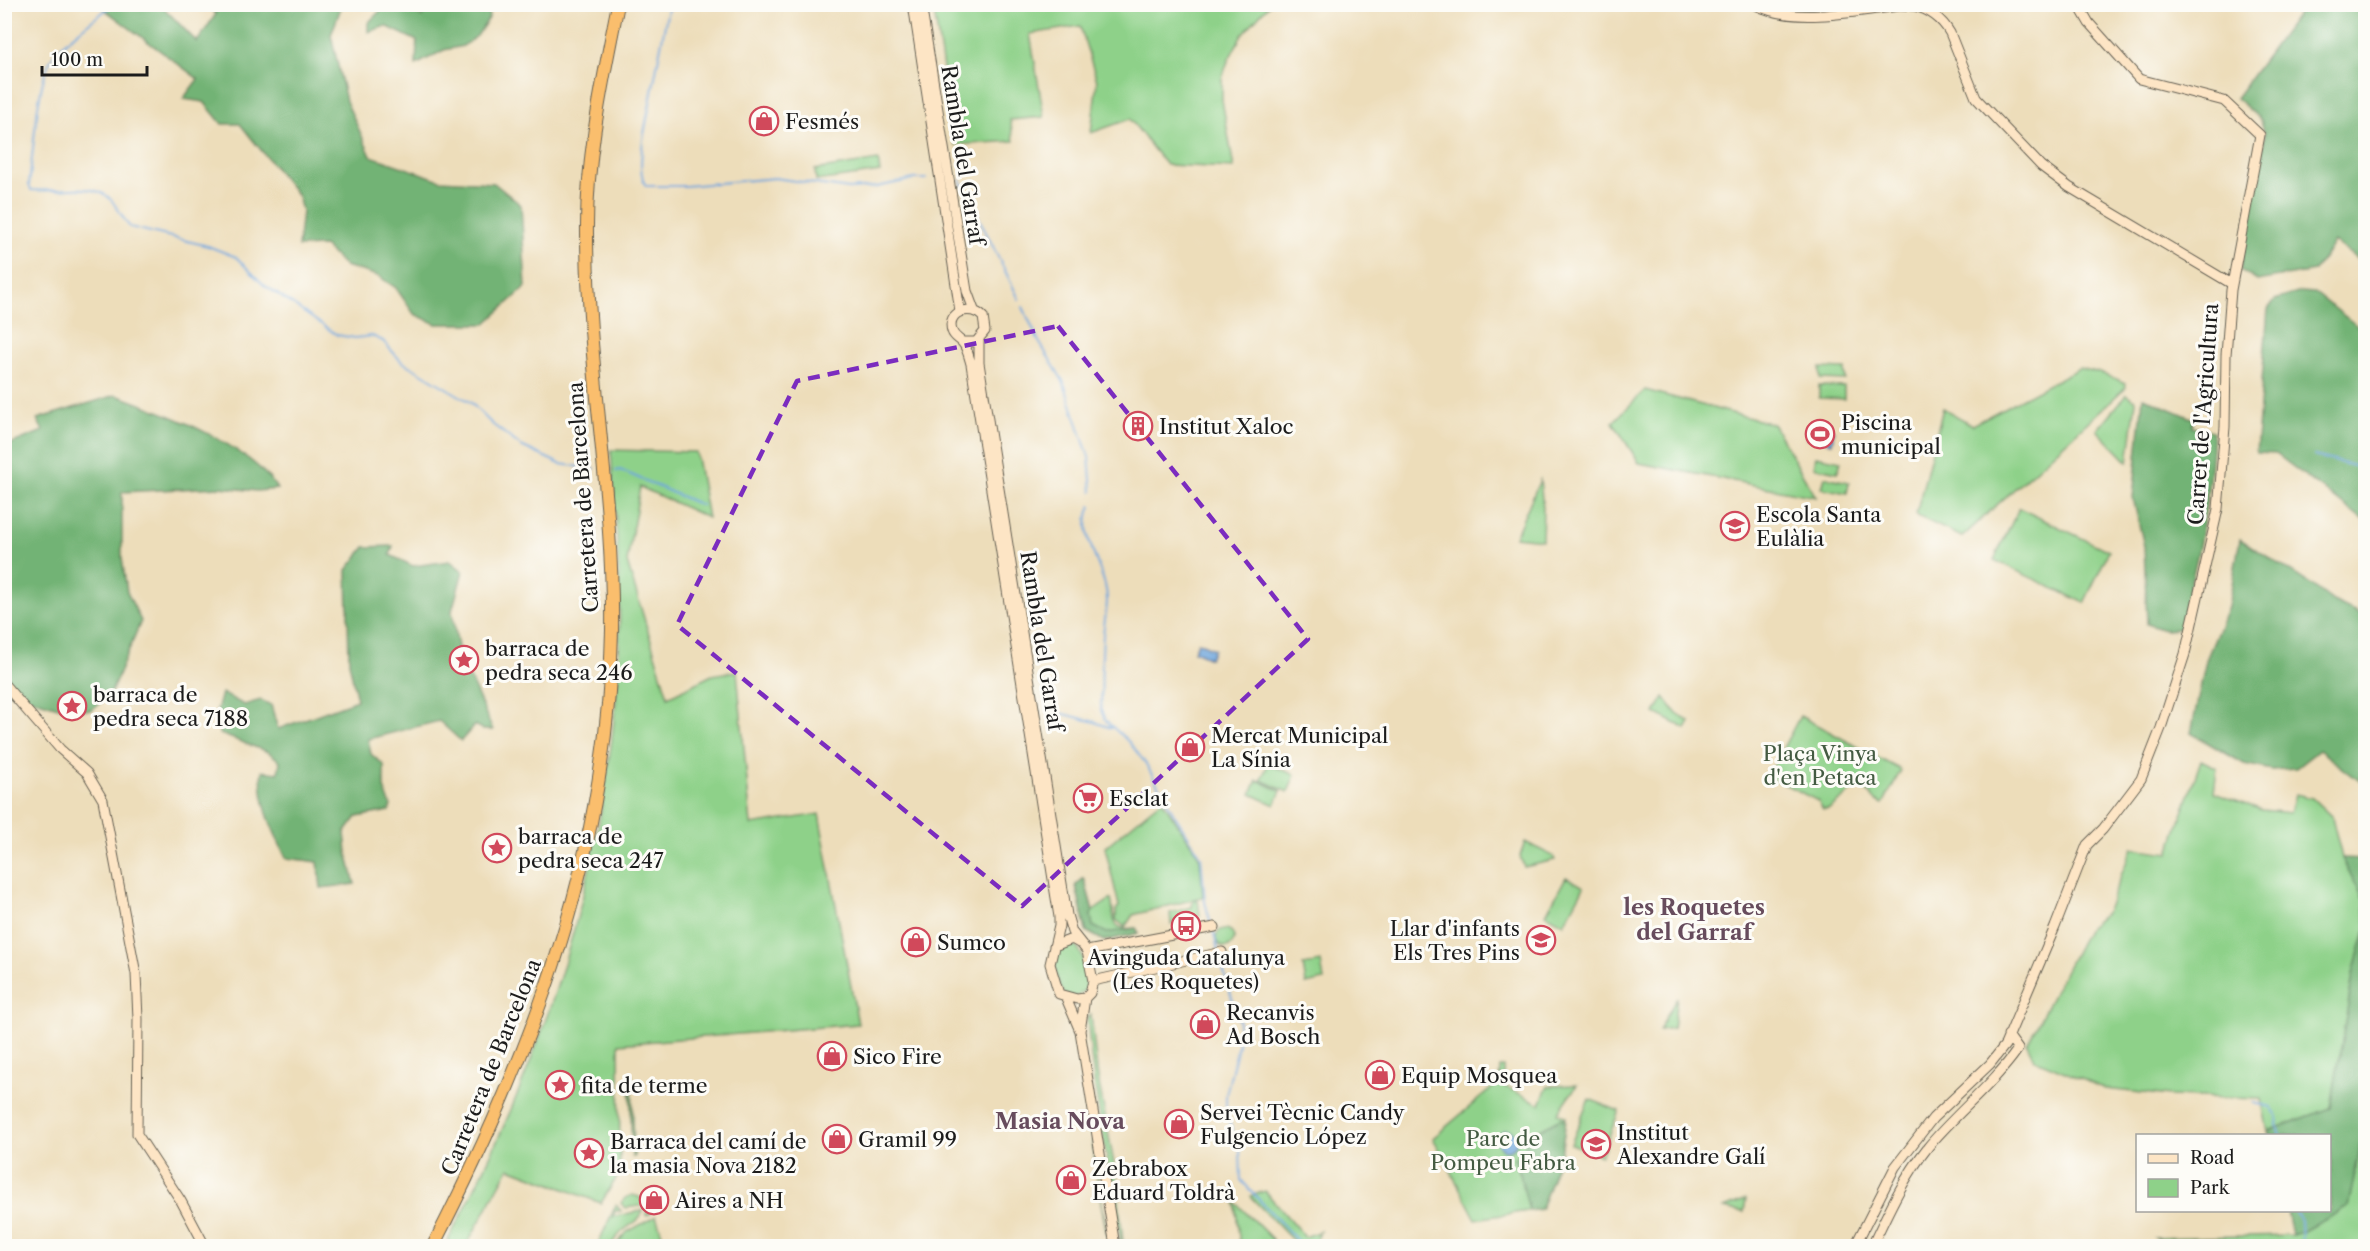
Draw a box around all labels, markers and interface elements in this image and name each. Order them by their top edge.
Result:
scale bar [42,39,147,77]
text: 100 m [51,49,103,71]
street label: Rambla del Garraf [936,63,990,249]
shop icon: Fesmés [748,105,780,137]
place label: Fesmés [785,109,859,134]
street label: Carrer de l'Agricultura [2183,301,2223,526]
street label: Carretera de Barcelona [562,380,604,613]
building icon: Institut Xaloc [1122,410,1154,442]
place label: Piscina municipal [1841,410,1941,459]
place label: Institut Xaloc [1159,414,1294,439]
sports icon: Piscina municipal [1804,418,1836,450]
place label: Escola Santa Eulàlia [1756,502,1882,551]
school or university icon: Escola Santa Eulàlia [1719,510,1751,542]
street label: Rambla del Garraf [1015,549,1069,735]
place label: barraca de pedra seca 246 [485,636,633,685]
place icon: barraca de pedra seca 246 [448,644,480,676]
place label: barraca de pedra seca 7188 [93,682,248,731]
place icon: barraca de pedra seca 7188 [56,690,88,722]
place label: Mercat Municipal La Sínia [1211,723,1388,772]
shop icon: Mercat Municipal La Sínia [1174,731,1206,763]
park label: Plaça Vinya d'en Petaca [1763,741,1878,790]
supermarket icon: Esclat [1072,782,1104,814]
place label: Esclat [1109,786,1169,811]
place label: barraca de pedra seca 247 [518,824,664,873]
place icon: barraca de pedra seca 247 [481,832,513,864]
district label: les Roquetes del Garraf [1623,894,1765,946]
bus stop icon: Avinguda Catalunya (Les Roquetes) [1170,910,1202,942]
place label: Llar d'infants Els Tres Pins [1390,916,1520,965]
school or university icon: Llar d'infants Els Tres Pins [1525,924,1557,956]
shop icon: Sumco [900,926,932,958]
place label: Sumco [937,930,1006,955]
place label: Avinguda Catalunya (Les Roquetes) [1086,945,1286,994]
street label: Carretera de Barcelona [436,954,546,1179]
place label: Recanvis Ad Bosch [1225,1000,1321,1049]
shop icon: Recanvis Ad Bosch [1189,1008,1221,1040]
shop icon: Sico Fire [816,1040,848,1072]
place label: Sico Fire [853,1044,942,1069]
shop icon: Equip Mosquea [1364,1059,1396,1091]
place label: Equip Mosquea [1401,1063,1558,1088]
place icon: fita de terme [544,1069,576,1101]
place label: fita de terme [581,1073,708,1098]
place label: Servei Tècnic Candy Fulgencio López [1200,1100,1405,1149]
district label: Masia Nova [995,1108,1125,1135]
shop icon: Servei Tècnic Candy Fulgencio López [1163,1108,1195,1140]
place label: Institut Alexandre Galí [1616,1120,1766,1169]
shop icon: Gramil 99 [821,1123,853,1155]
park label: Parc de Pompeu Fabra [1430,1126,1577,1175]
place label: Gramil 99 [858,1127,957,1152]
school or university icon: Institut Alexandre Galí [1580,1128,1612,1160]
place label: Barraca del camí de la masia Nova 2182 [610,1129,806,1178]
legend [2136,1134,2331,1212]
place icon: Barraca del camí de la masia Nova 2182 [573,1137,605,1169]
text: Road [2190,1147,2235,1169]
place label: Zebrabox Eduard Toldrà [1092,1156,1236,1205]
shop icon: Zebrabox Eduard Toldrà [1055,1164,1087,1196]
text: Park [2190,1177,2231,1199]
shop icon: Aires a NH [638,1184,670,1216]
place label: Aires a NH [674,1188,784,1213]

